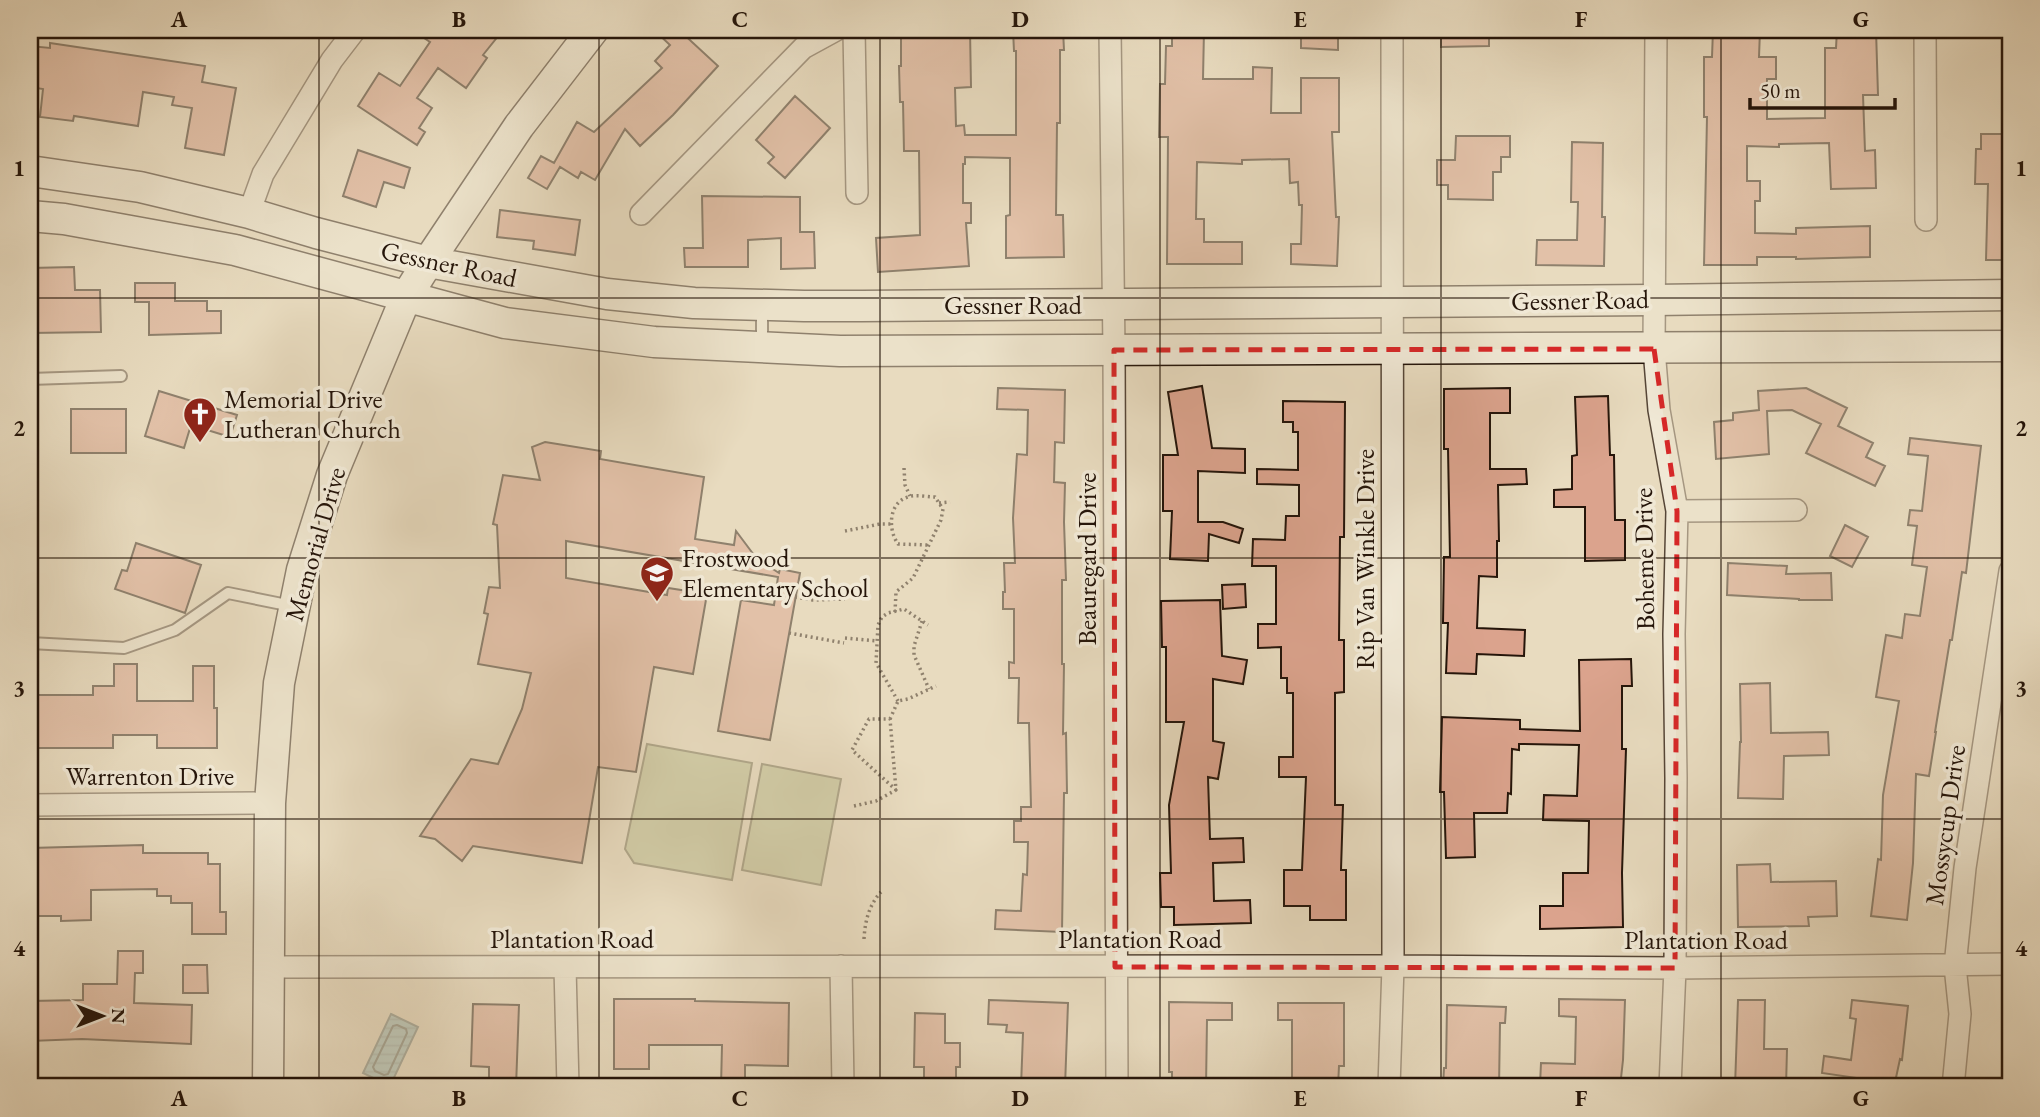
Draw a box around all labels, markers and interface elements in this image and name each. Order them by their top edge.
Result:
text: A [170,4,188,34]
text: B [452,4,466,34]
text: C [732,4,748,34]
text: D [1011,4,1029,34]
text: E [1293,4,1307,34]
text: F [1575,4,1588,34]
text: G [1853,4,1869,34]
scale bar [1750,66,1895,110]
text: 50 m [1760,77,1801,104]
text: 1 [13,153,25,183]
text: 1 [2015,153,2027,183]
street label: Gessner Road [378,233,521,295]
street label: Gessner Road [1511,282,1650,318]
street label: Gessner Road [944,288,1083,322]
place label: Memorial Drive Lutheran Church [224,382,401,446]
church icon: Memorial Drive Lutheran Church [181,395,219,444]
text: 2 [13,413,25,443]
text: 2 [2015,413,2027,443]
street label: Rip Van Winkle Drive [1348,449,1382,669]
street label: Memorial Drive [277,463,353,625]
street label: Beauregard Drive [1070,473,1104,645]
street label: Boheme Drive [1626,488,1662,630]
place label: Frostwood Elementary School [682,541,869,605]
school or university icon: Frostwood Elementary School [638,554,676,603]
text: 3 [13,673,25,703]
text: 3 [2015,673,2027,703]
street label: Mossycup Drive [1917,743,1973,907]
street label: Warrenton Drive [66,759,234,793]
street label: Plantation Road [490,922,655,956]
street label: Plantation Road [1058,922,1223,956]
street label: Plantation Road [1624,923,1789,957]
text: 4 [13,933,26,963]
text: 4 [2015,933,2028,963]
north arrow [66,981,136,1050]
text: N [106,1008,131,1024]
text: A [170,1083,188,1113]
text: B [452,1083,466,1113]
text: C [732,1083,748,1113]
text: D [1011,1083,1029,1113]
text: E [1293,1083,1307,1113]
text: F [1575,1083,1588,1113]
text: G [1853,1083,1869,1113]

